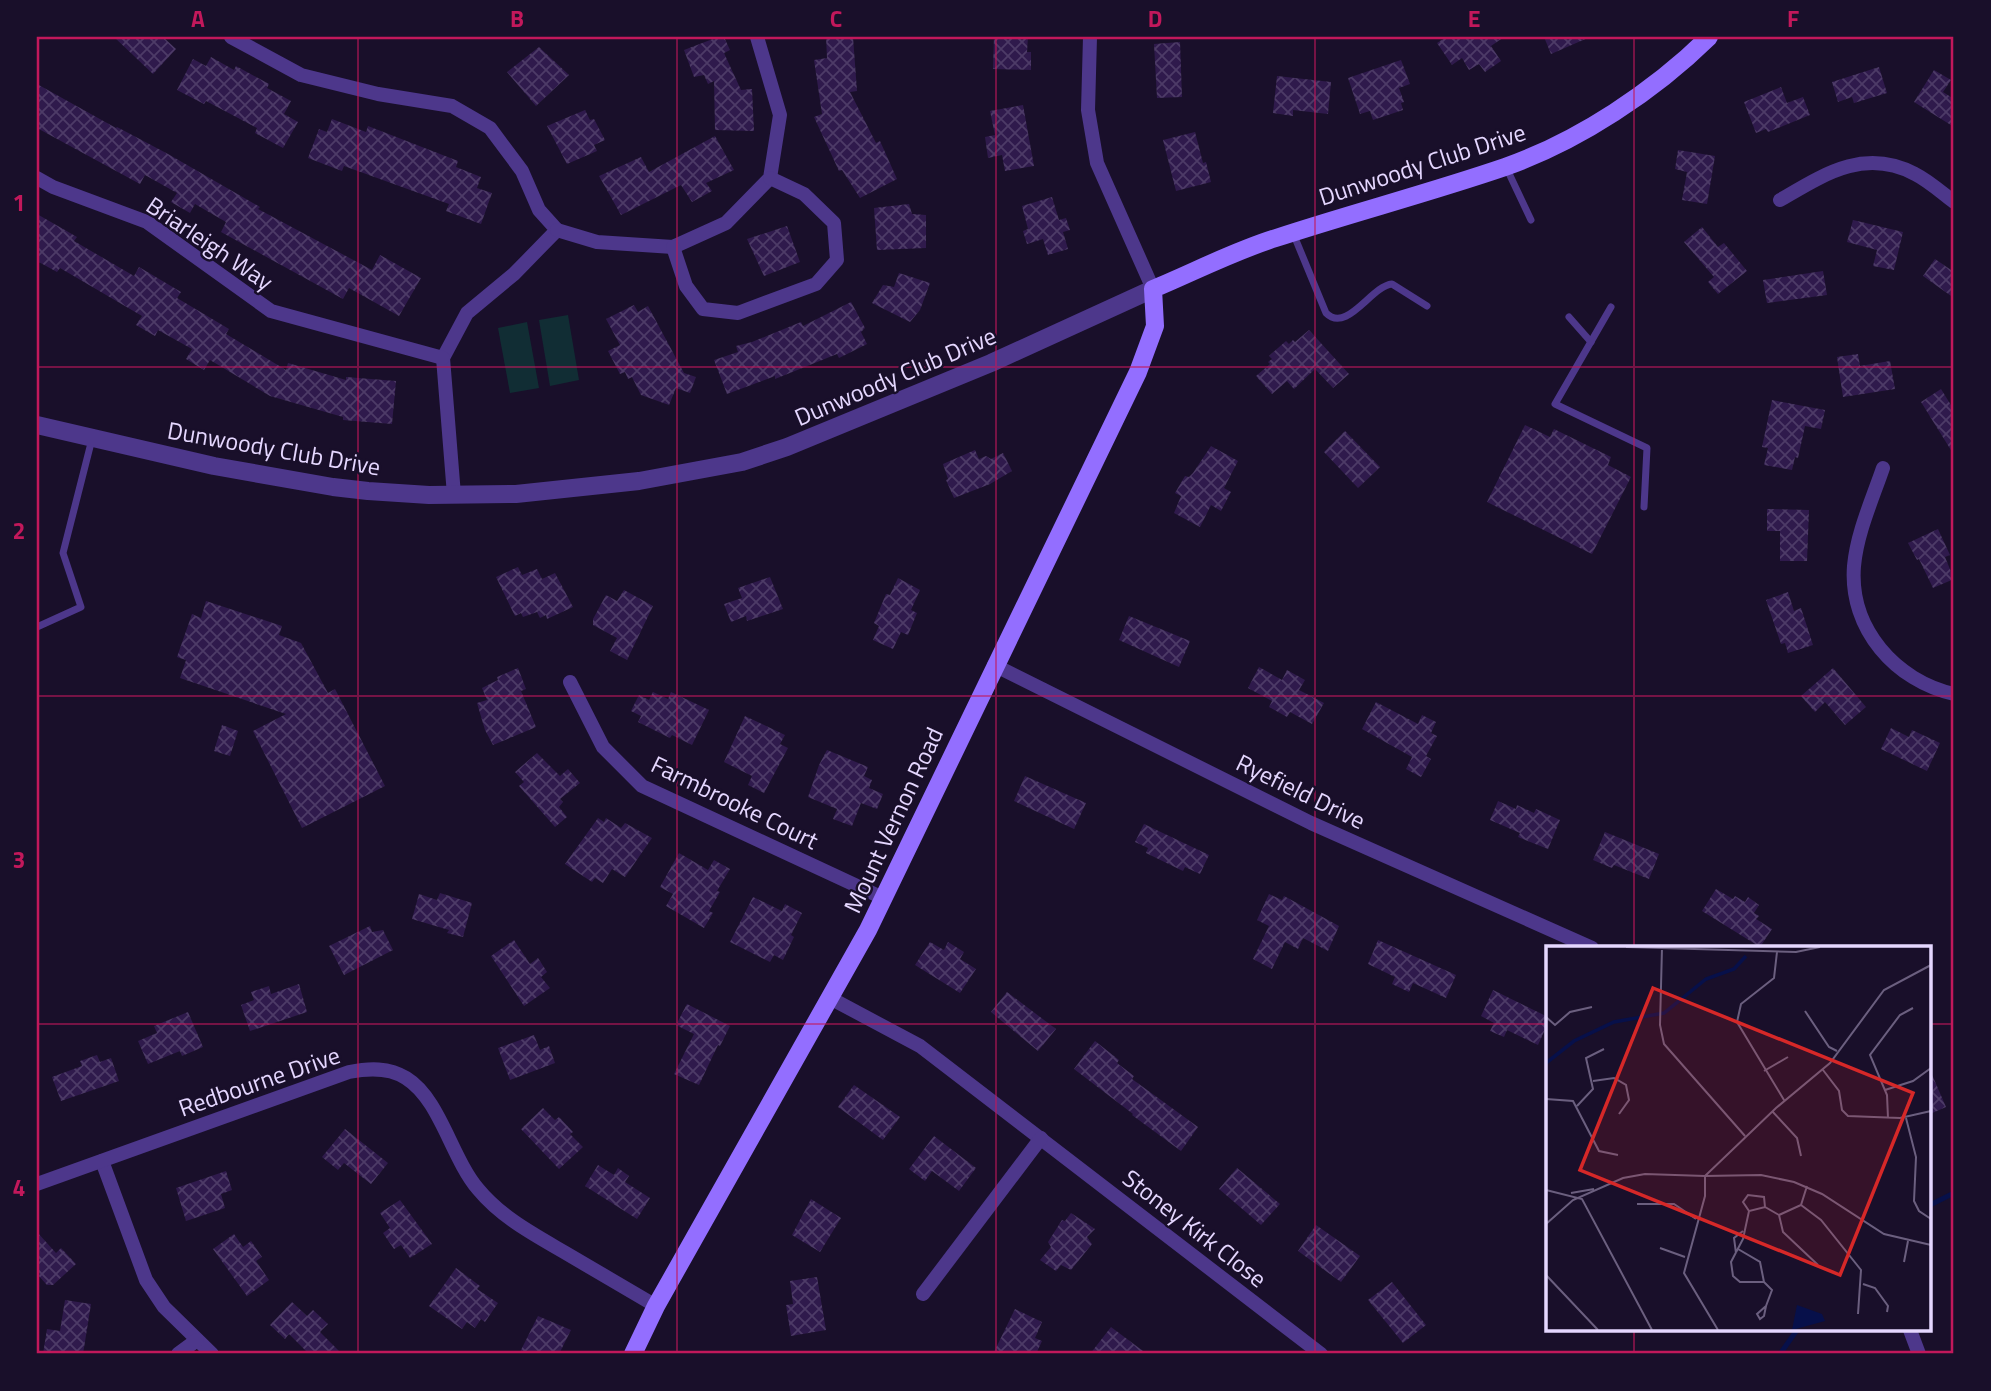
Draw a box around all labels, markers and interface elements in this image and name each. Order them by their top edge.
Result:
text: A [191,1,205,36]
text: B [510,1,524,36]
text: C [830,1,842,36]
text: D [1148,1,1162,36]
text: E [1468,1,1480,36]
text: F [1787,1,1799,36]
street label: Dunwoody Club Drive [1314,114,1530,214]
text: 1 [13,185,25,220]
street label: Briarleigh Way [139,187,281,299]
street label: Dunwoody Club Drive [789,317,1001,435]
street label: Dunwoody Club Drive [165,412,383,484]
text: 2 [13,513,25,548]
street label: Mount Vernon Road [834,721,952,919]
street label: Ryefield Drive [1230,744,1372,838]
street label: Farmbrooke Court [645,746,825,858]
text: 3 [13,842,25,877]
inset map [1546,946,1932,1332]
street label: Redbourne Drive [173,1037,345,1125]
street label: Stoney Kirk Close [1115,1160,1275,1296]
text: 4 [13,1170,25,1205]

